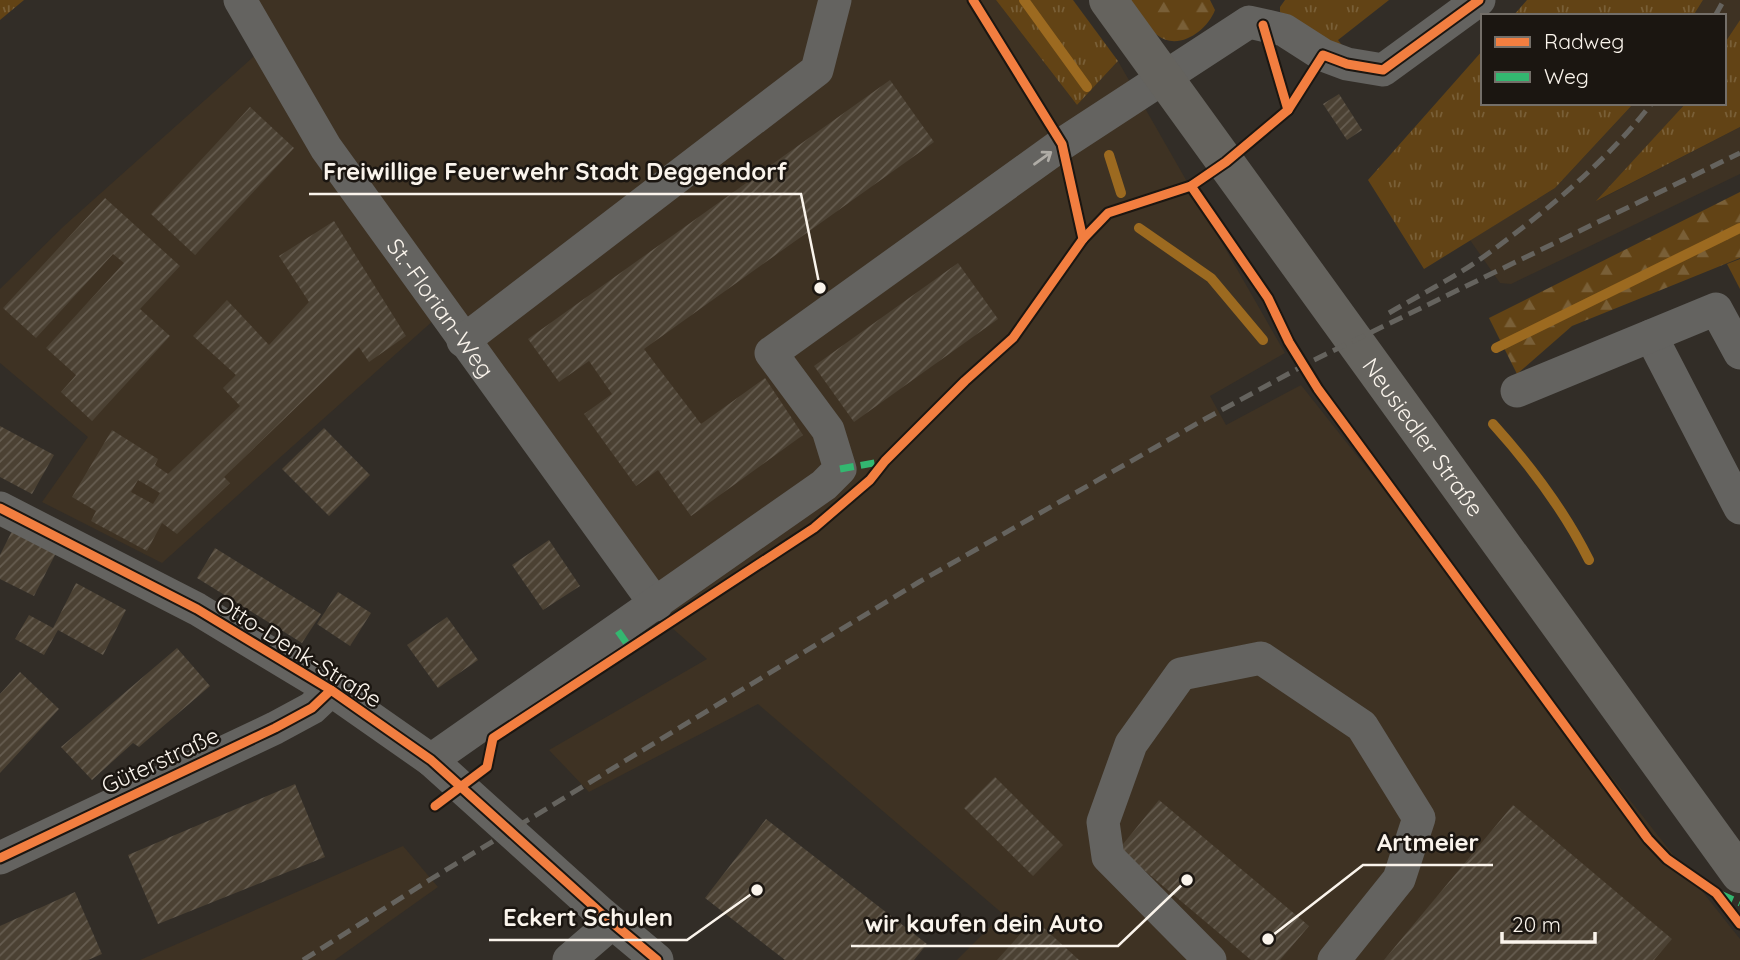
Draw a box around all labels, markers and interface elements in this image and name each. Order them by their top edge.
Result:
legend [1481,14,1726,105]
text: Radweg [1544,28,1624,54]
text: Weg [1544,63,1589,89]
callout: Freiwillige Feuerwehr Stadt Deggendorf [309,149,801,194]
one-way arrow [1033,151,1052,165]
text: Freiwillige Feuerwehr Stadt Deggendorf [323,156,788,186]
street label: St.-Florian-Weg [381,232,501,383]
street label: Neusiedler Straße [1357,352,1491,522]
street label: Otto-Denk-Straße [211,588,387,714]
street label: Güterstraße [96,720,224,800]
callout: Artmeier [1363,820,1493,865]
text: Artmeier [1377,827,1479,857]
callout: Eckert Schulen [489,895,687,940]
scale bar [1502,900,1595,944]
callout: wir kaufen dein Auto [851,901,1118,946]
text: Eckert Schulen [503,902,673,932]
text: wir kaufen dein Auto [865,908,1103,938]
text: 20 m [1512,911,1561,937]

